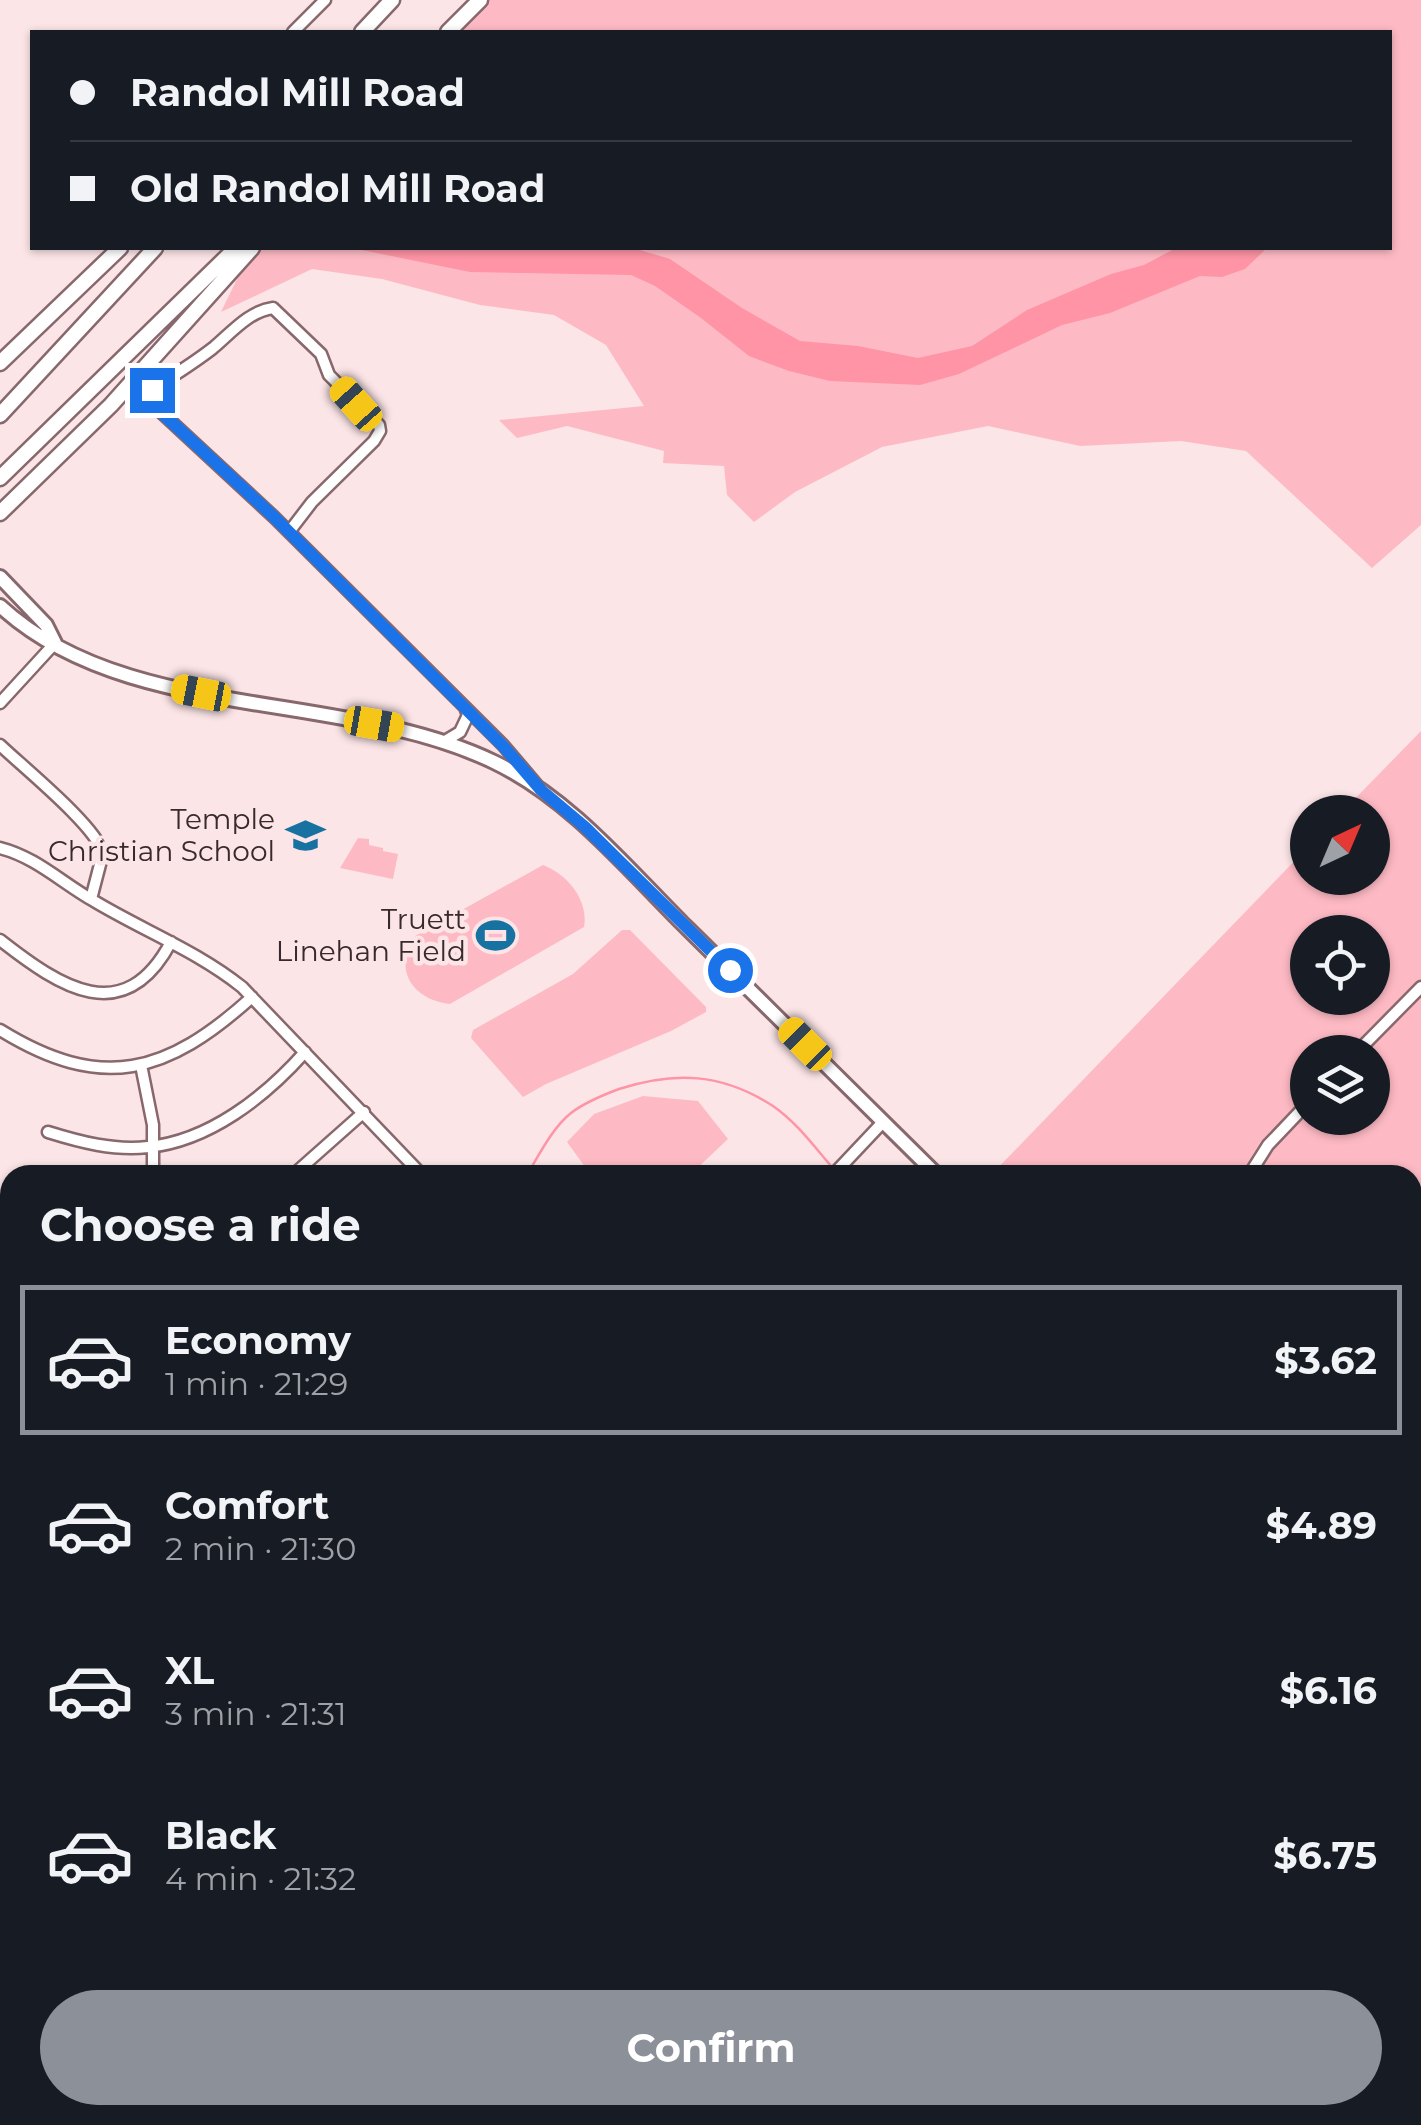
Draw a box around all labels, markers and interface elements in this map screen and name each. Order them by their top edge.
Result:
text: Randol Mill Road [130,69,465,116]
text: Old Randol Mill Road [130,165,545,212]
route end [130,368,175,413]
car [325,372,387,436]
car [169,673,233,713]
car [342,704,406,744]
north arrow [1290,795,1390,895]
map controls [1290,795,1390,1135]
place label: Temple Christian School [48,802,275,868]
school or university icon: Temple Christian School [284,814,326,856]
place label: Truett Linehan Field [276,902,466,968]
sports icon: Truett Linehan Field [475,914,517,956]
button: locate [1290,915,1390,1015]
route start [708,948,753,993]
car [773,1012,837,1076]
button: layers [1290,1035,1390,1135]
text: Choose a ride [40,1197,361,1252]
icon: car [45,1315,135,1405]
text: Economy [165,1317,351,1364]
text: $3.62 [1274,1337,1377,1384]
text: 1 min · 21:29 [165,1364,348,1403]
icon: car [45,1480,135,1570]
text: Comfort [165,1482,329,1529]
text: $4.89 [1266,1502,1377,1549]
text: 2 min · 21:30 [165,1529,356,1568]
icon: car [45,1645,135,1735]
text: XL [165,1647,214,1694]
text: $6.16 [1280,1667,1377,1714]
text: 3 min · 21:31 [165,1694,347,1733]
icon: car [45,1810,135,1900]
text: Black [165,1812,276,1859]
text: $6.75 [1273,1832,1377,1879]
text: 4 min · 21:32 [165,1859,356,1898]
button: Confirm [40,1990,1382,2105]

